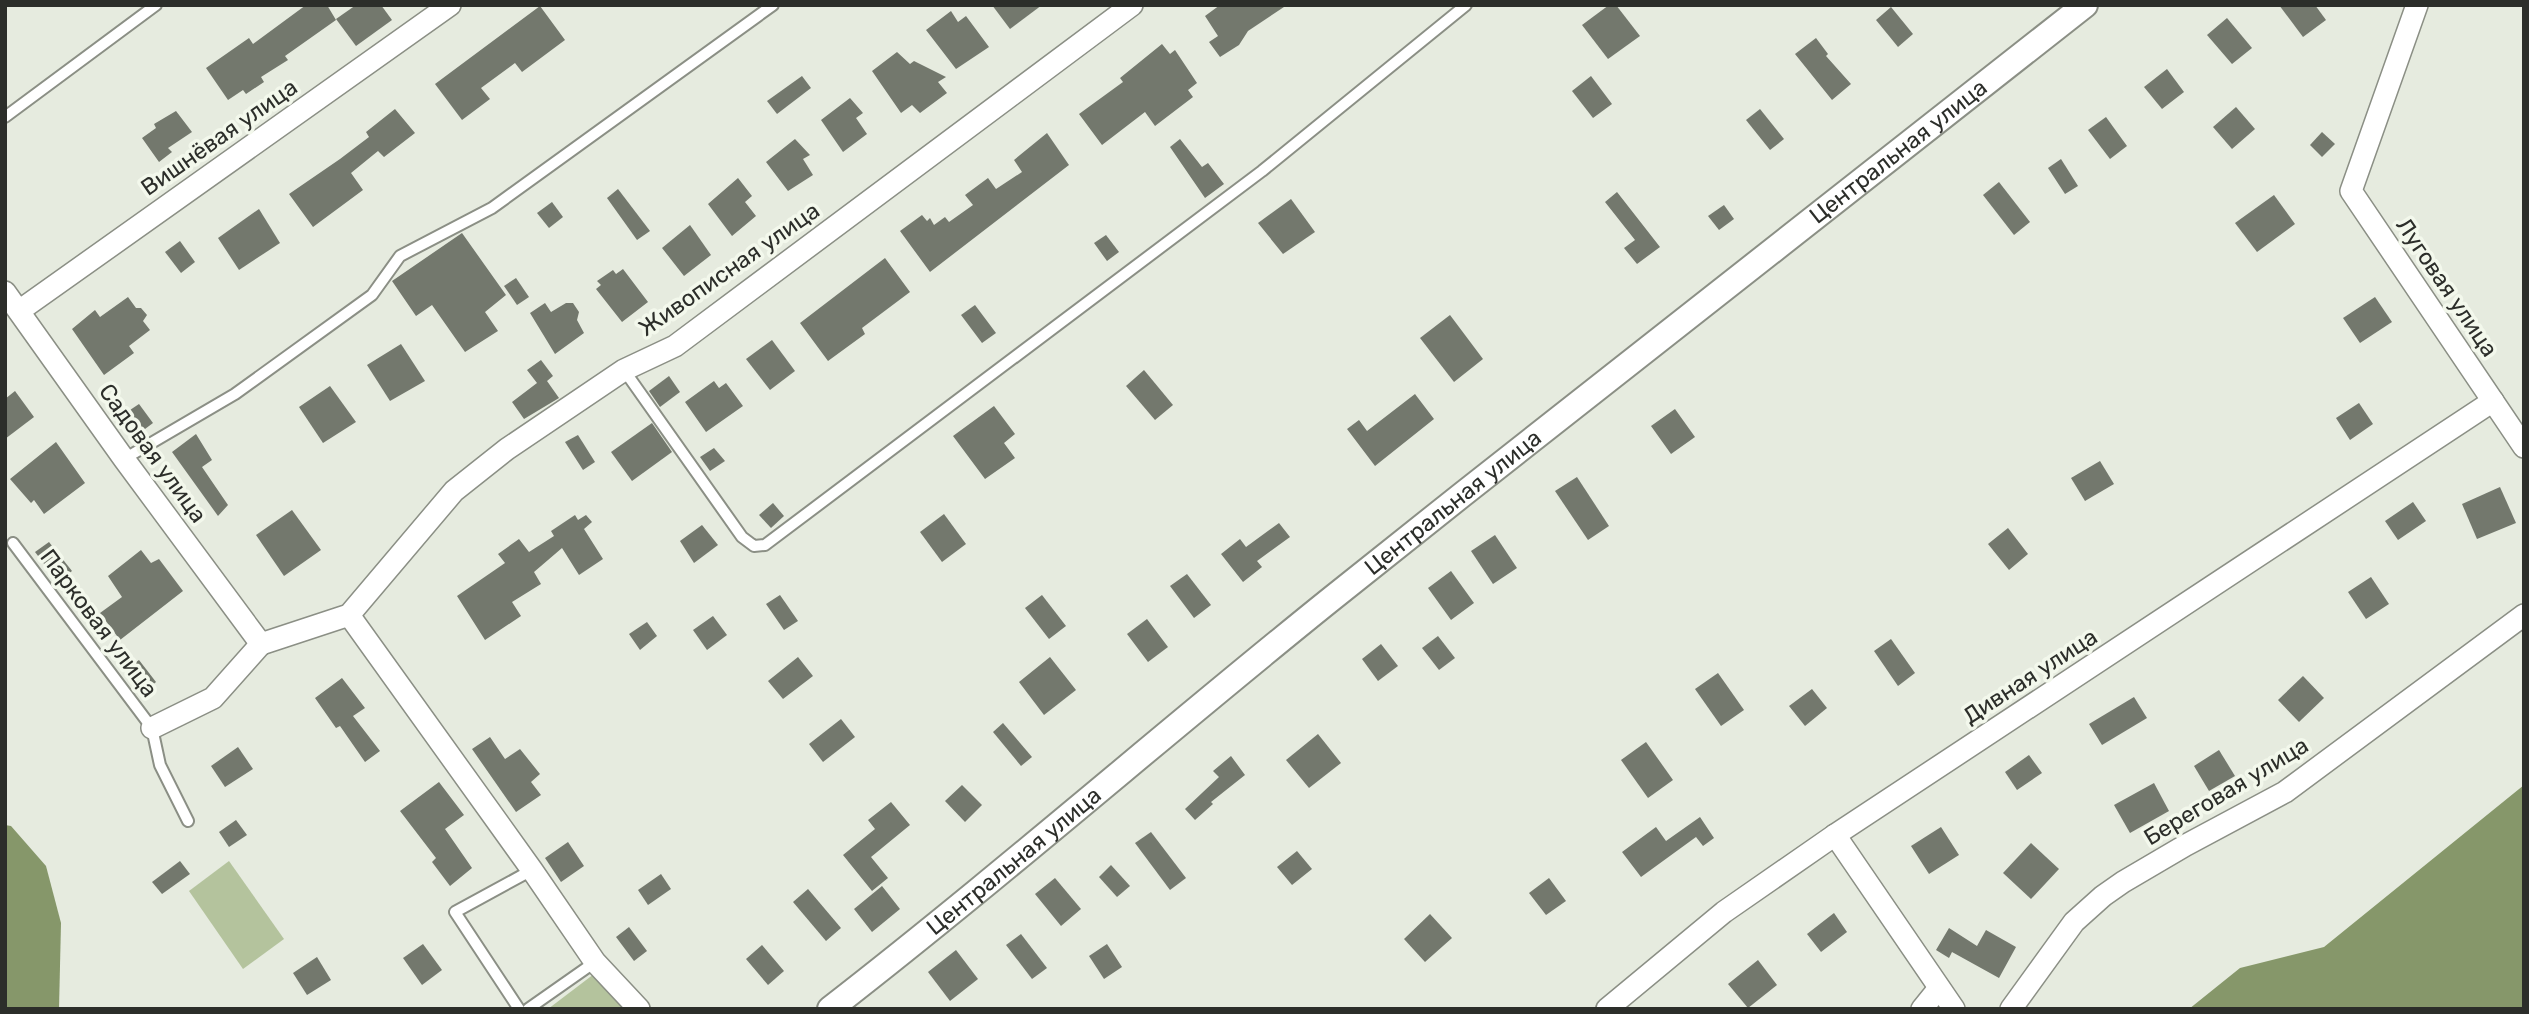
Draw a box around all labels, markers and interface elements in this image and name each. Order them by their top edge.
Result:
street label: Вишнёвая улица [135,73,303,201]
street label: Центральная улица [1804,73,1992,230]
street label: Живописная улица [633,196,825,342]
street label: Луговая улица [2390,212,2504,362]
street label: Садовая улица [93,378,213,528]
street label: Центральная улица [1359,423,1547,581]
street label: Парковая улица [34,544,164,702]
street label: Дивная улица [1958,622,2102,730]
street label: Береговая улица [2139,731,2313,851]
street label: Центральная улица [921,781,1107,941]

